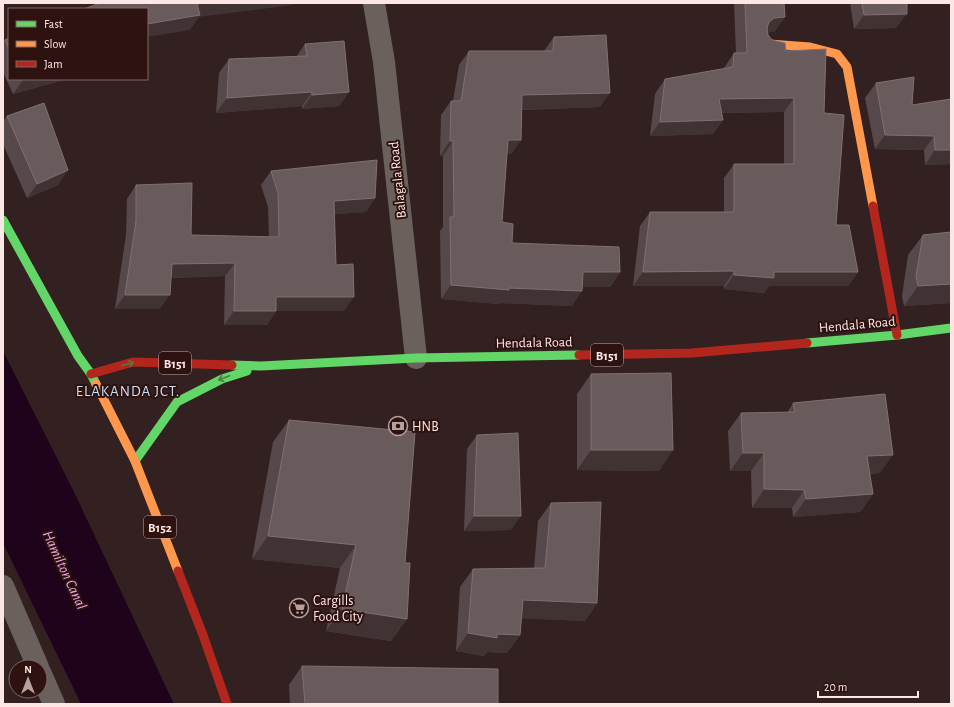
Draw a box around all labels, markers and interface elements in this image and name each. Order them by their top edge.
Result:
legend [8,8,148,80]
text: Fast [44,18,63,30]
text: Slow [44,38,66,50]
text: Jam [44,58,63,70]
street label: Balagala Road [387,141,409,219]
street label: Hendala Road [818,315,896,335]
street label: Hendala Road [496,335,573,351]
road number: B151 [591,344,623,366]
road number: B151 [159,352,191,374]
one-way arrow [122,359,135,367]
one-way arrow [219,375,231,383]
district label: ELAKANDA JCT. [76,384,180,399]
bank icon: HNB [387,415,409,437]
place label: HNB [412,420,439,434]
road number: B152 [144,516,176,538]
water label: Hamilton Canal [40,528,89,612]
place label: Cargills Food City [313,594,363,624]
supermarket icon: Cargills Food City [288,597,310,619]
north arrow [8,659,48,699]
text: N [24,664,32,675]
scale bar [818,673,918,699]
text: 20 m [824,681,847,693]

